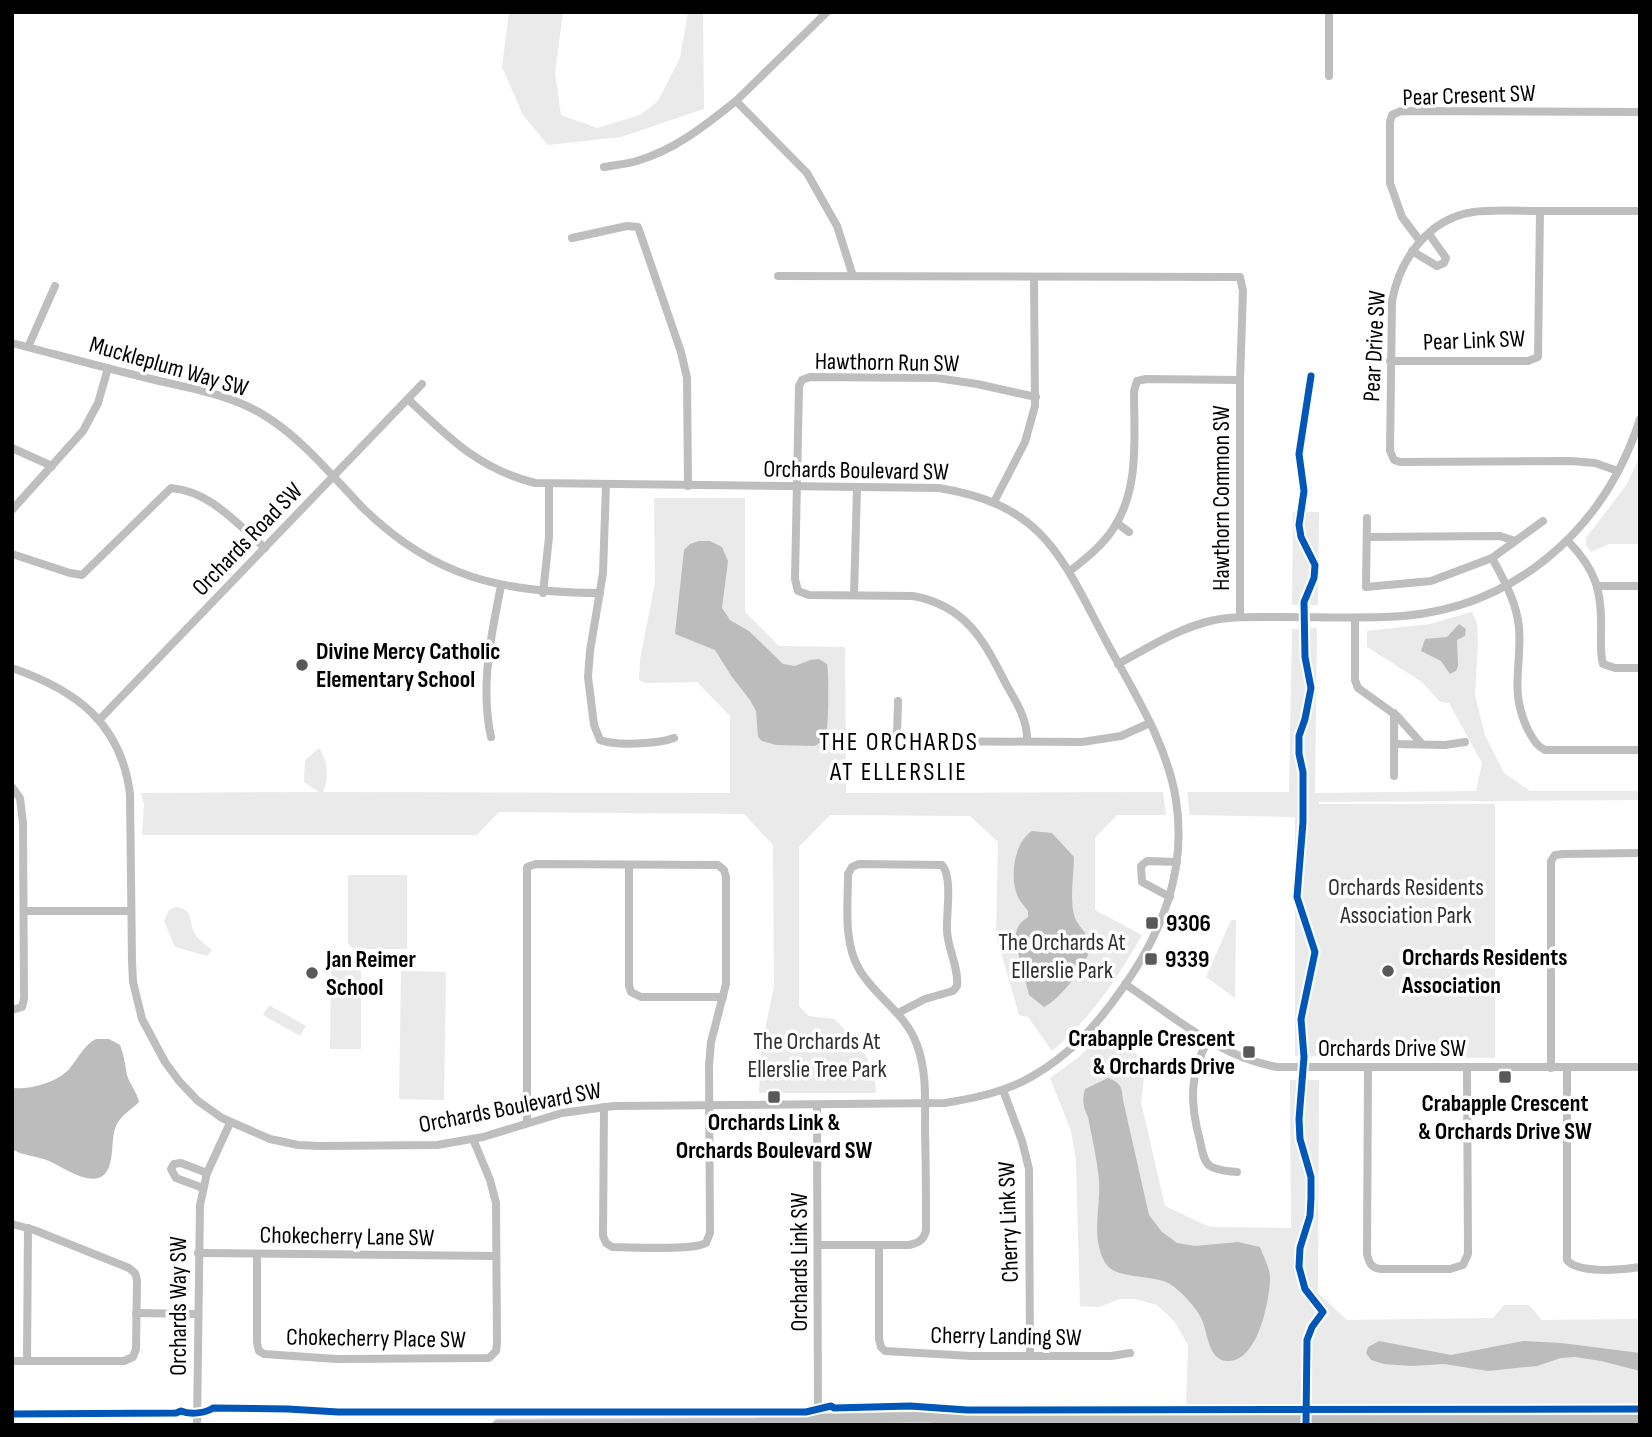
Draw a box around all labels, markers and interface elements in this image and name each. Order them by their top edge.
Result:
street label: Pear Cresent SW [1402,79,1536,112]
street label: Pear Drive SW [1357,289,1392,402]
street label: Pear Link SW [1422,324,1526,357]
street label: Muckleplum Way SW [86,330,252,403]
street label: Hawthorn Run SW [815,347,960,378]
street label: Hawthorn Common SW [1207,405,1236,591]
street label: Orchards Boulevard SW [763,454,949,487]
street label: Orchards Road SW [186,476,309,602]
place label: Divine Mercy Catholic Elementary School [316,637,500,694]
marker: Divine Mercy Catholic Elementary School [294,657,310,673]
district label: THE ORCHARDS AT ELLERSLIE [819,727,979,788]
park label: Orchards Residents Association Park [1328,873,1484,930]
place label: 9306 [1166,909,1211,938]
marker: 9306 [1144,915,1160,931]
park label: The Orchards At Ellerslie Park [998,928,1126,985]
place label: Orchards Residents Association [1401,943,1567,1000]
place label: Jan Reimer School [325,945,416,1002]
place label: 9339 [1165,945,1209,974]
marker: 9339 [1143,951,1159,967]
marker: Orchards Residents Association [1380,963,1396,979]
marker: Jan Reimer School [304,965,320,981]
place label: Crabapple Crescent & Orchards Drive [1068,1024,1235,1081]
park label: The Orchards At Ellerslie Tree Park [747,1027,887,1084]
street label: Orchards Drive SW [1318,1034,1466,1063]
marker: Crabapple Crescent & Orchards Drive [1241,1044,1257,1060]
marker: Crabapple Crescent & Orchards Drive SW [1497,1069,1513,1085]
street label: Orchards Boulevard SW [416,1076,604,1139]
marker: Orchards Link & Orchards Boulevard SW [766,1089,782,1105]
place label: Crabapple Crescent & Orchards Drive SW [1418,1089,1592,1146]
place label: Orchards Link & Orchards Boulevard SW [676,1108,873,1165]
street label: Cherry Link SW [992,1161,1025,1283]
street label: Orchards Link SW [785,1192,814,1331]
street label: Chokecherry Lane SW [259,1220,435,1253]
street label: Orchards Way SW [164,1236,193,1376]
street label: Cherry Landing SW [930,1321,1082,1352]
street label: Chokecherry Place SW [286,1322,466,1355]

